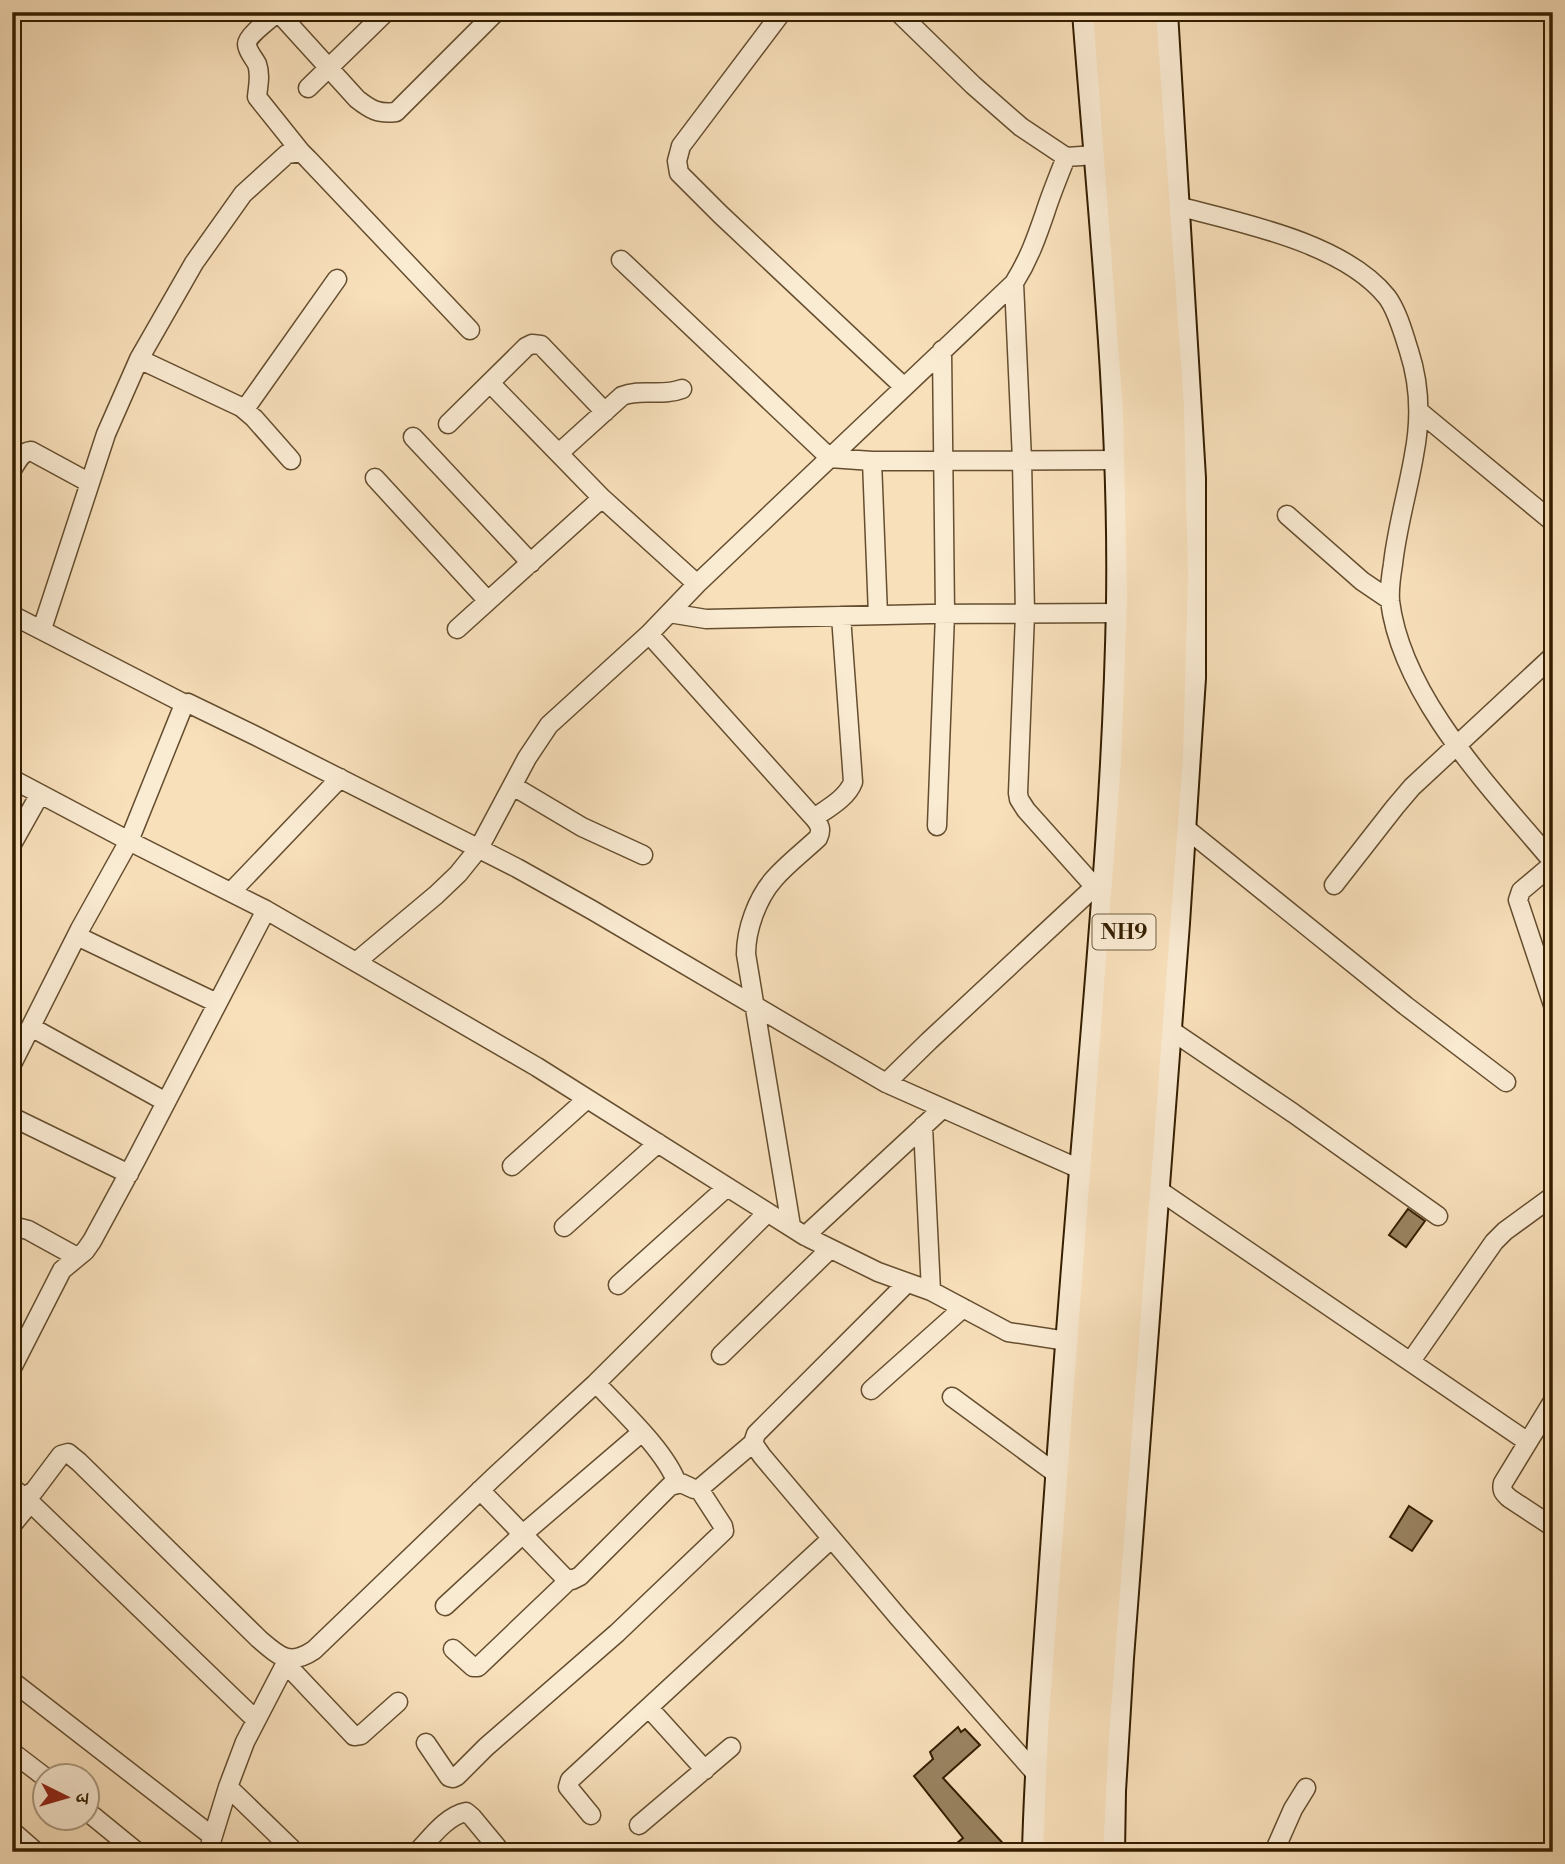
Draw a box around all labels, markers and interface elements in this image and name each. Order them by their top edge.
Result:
road number: NH9 [1092,914,1156,950]
north arrow [32,1762,102,1832]
text: उ [69,1791,94,1806]

